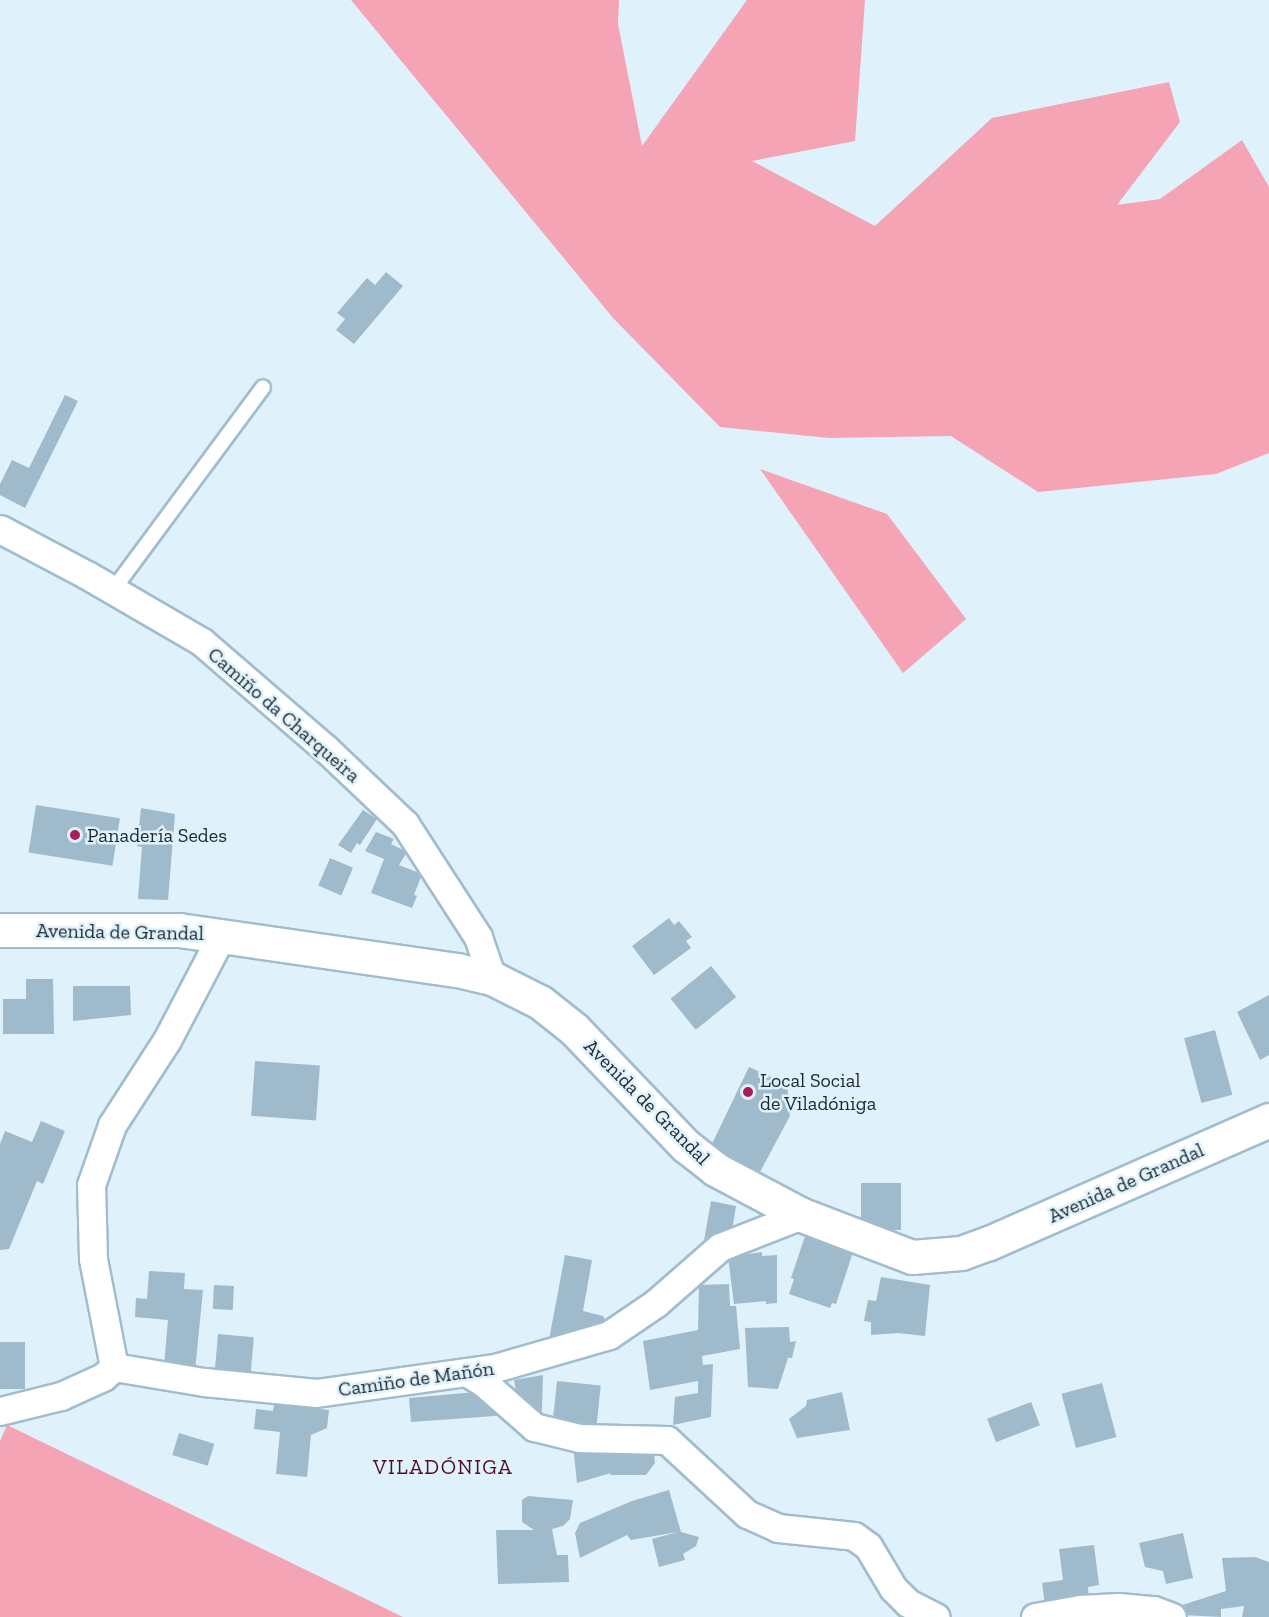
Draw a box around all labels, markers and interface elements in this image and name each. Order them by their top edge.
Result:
street label: Camiño da Charqueira [203,642,365,788]
place label: Panadería Sedes [87,823,227,847]
marker: Panadería Sedes [68,828,82,842]
street label: Avenida de Grandal [36,919,204,945]
street label: Avenida de Grandal [579,1034,715,1170]
place label: Local Social de Viladóniga [760,1068,877,1115]
marker: Local Social de Viladóniga [741,1085,755,1099]
street label: Avenida de Grandal [1045,1138,1207,1228]
street label: Camiño de Mañón [337,1356,495,1402]
district label: VILADÓNIGA [373,1454,513,1480]

